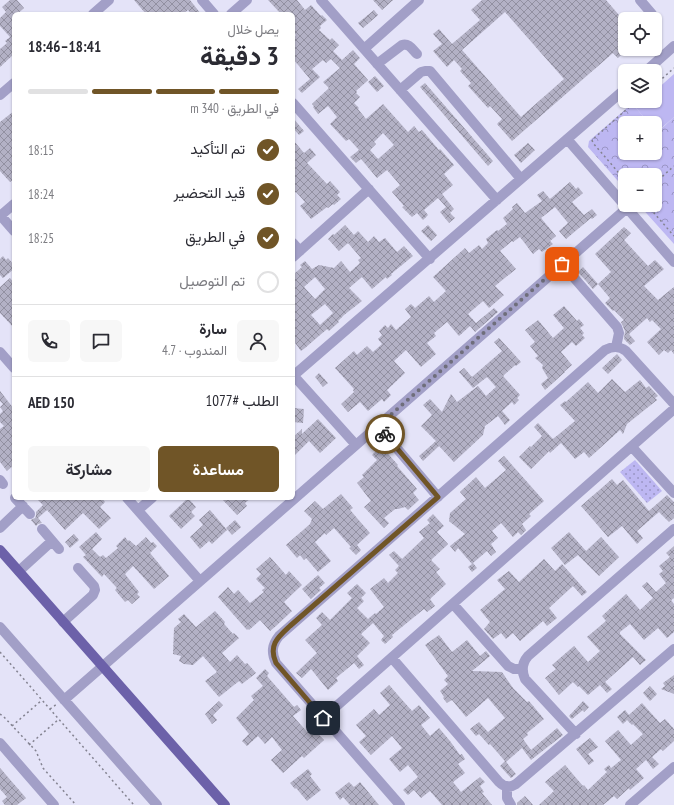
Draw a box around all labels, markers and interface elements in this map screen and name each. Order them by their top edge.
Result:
map controls [618,12,662,212]
button: locate [618,12,662,56]
text: يصل خلال [227,21,279,38]
text: 18:41–18:46 [28,37,101,56]
text: 3 دقيقة [200,39,279,72]
button: layers [618,64,662,108]
text: في الطريق · 340 m [190,100,279,117]
button: + [618,116,662,160]
text: تم التأكيد [190,139,245,158]
icon: check [257,139,279,161]
text: 18:15 [28,142,54,159]
button: − [618,168,662,212]
text: قيد التحضير [173,183,245,202]
icon: check [257,183,279,205]
text: 18:24 [28,186,54,203]
text: في الطريق [185,227,245,246]
icon: check [257,227,279,249]
text: 18:25 [28,230,54,247]
pin [545,247,579,281]
icon: bag [551,253,573,275]
text: تم التوصيل [179,271,245,290]
text: سارة [199,319,227,338]
button: phone [28,320,70,362]
button: chat [80,320,122,362]
button: person [237,320,279,362]
text: المندوب · 4.7 [162,342,227,359]
text: الطلب #1077 [205,391,279,410]
text: AED 150 [28,393,74,412]
courier [365,414,405,454]
icon: bike [374,423,396,445]
button: مشاركة [28,446,150,492]
button: مساعدة [158,446,279,492]
pin [306,701,340,735]
icon: home [312,707,334,729]

